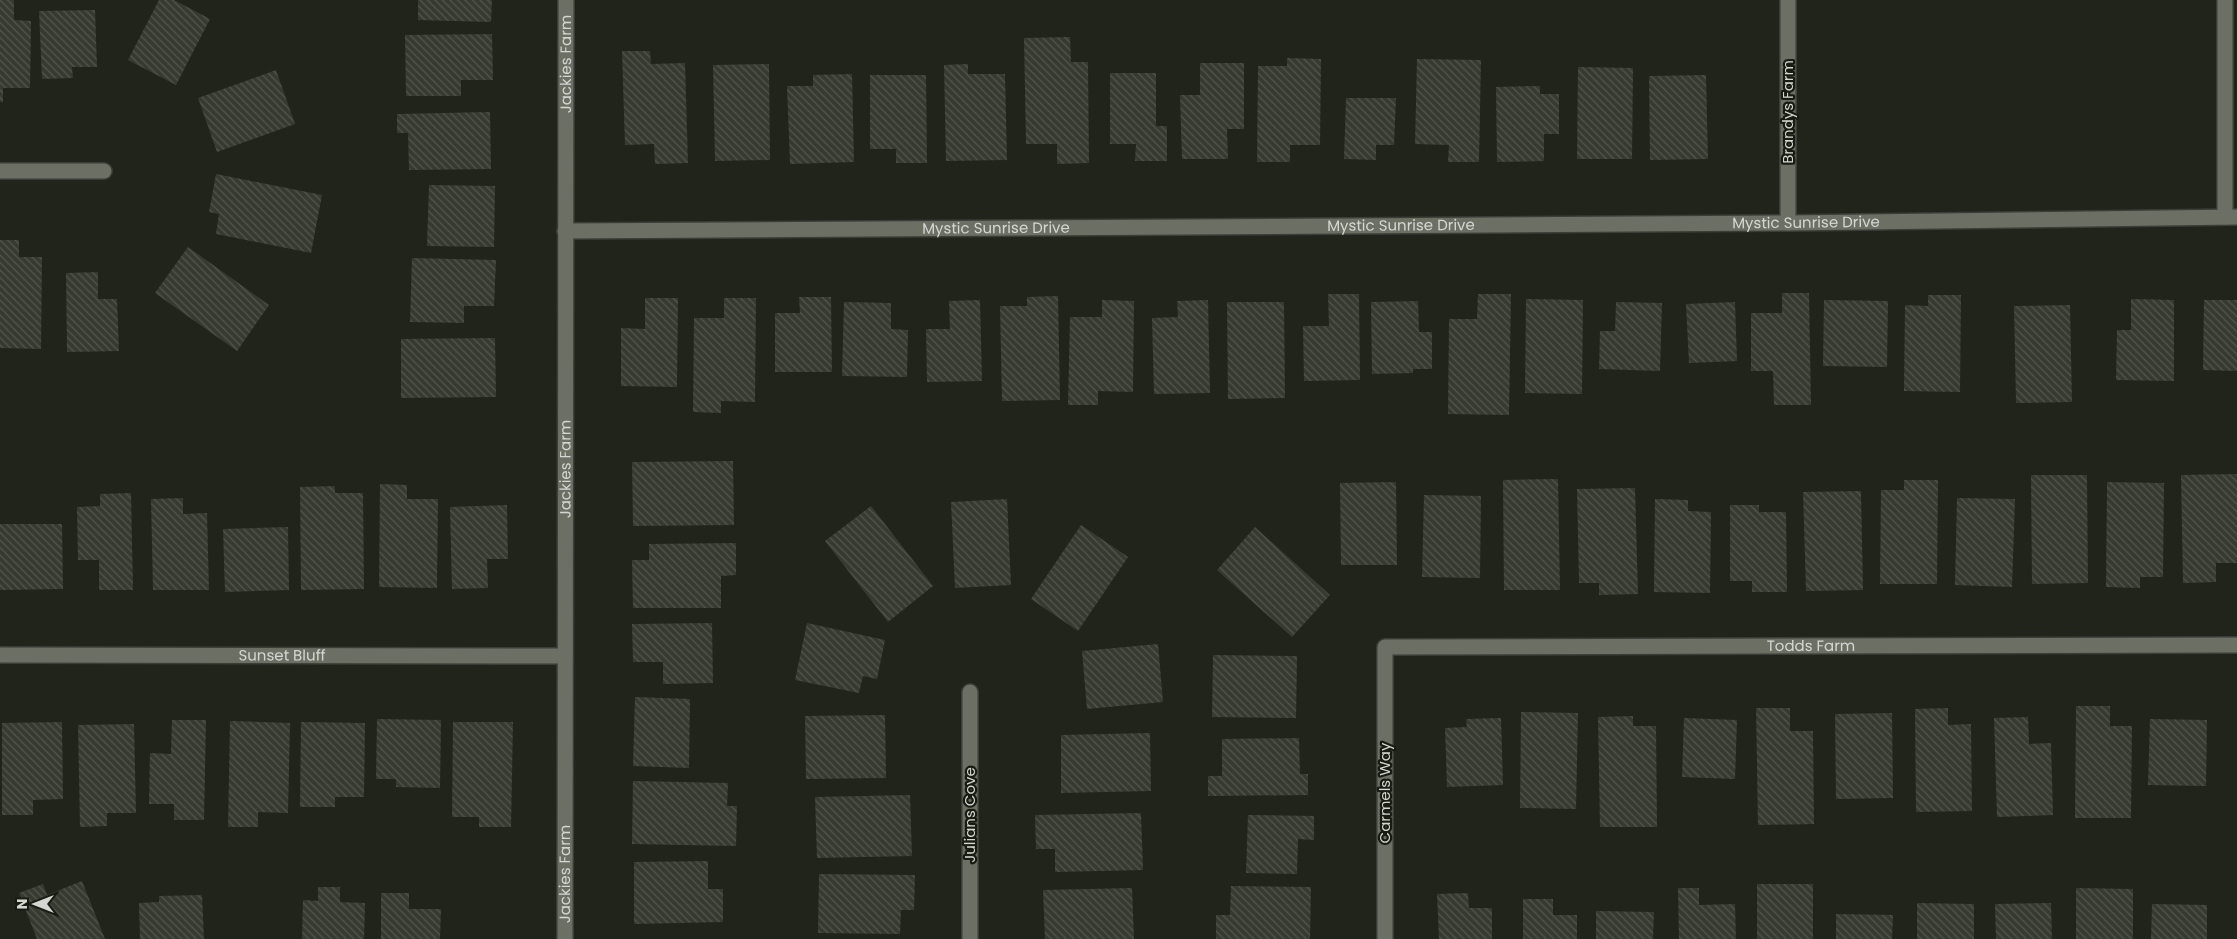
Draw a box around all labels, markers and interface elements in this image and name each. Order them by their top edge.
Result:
street label: Jackies Farm [555,15,576,113]
street label: Brandys Farm [1777,60,1798,164]
street label: Mystic Sunrise Drive [1732,211,1880,233]
street label: Mystic Sunrise Drive [1327,214,1475,236]
street label: Mystic Sunrise Drive [922,217,1070,239]
street label: Jackies Farm [554,420,576,518]
street label: Todds Farm [1767,635,1855,656]
street label: Sunset Bluff [238,644,326,666]
street label: Carmels Way [1374,742,1395,843]
street label: Julians Cove [959,767,980,863]
street label: Jackies Farm [554,825,575,923]
north arrow [10,879,60,929]
text: N [12,899,32,909]

